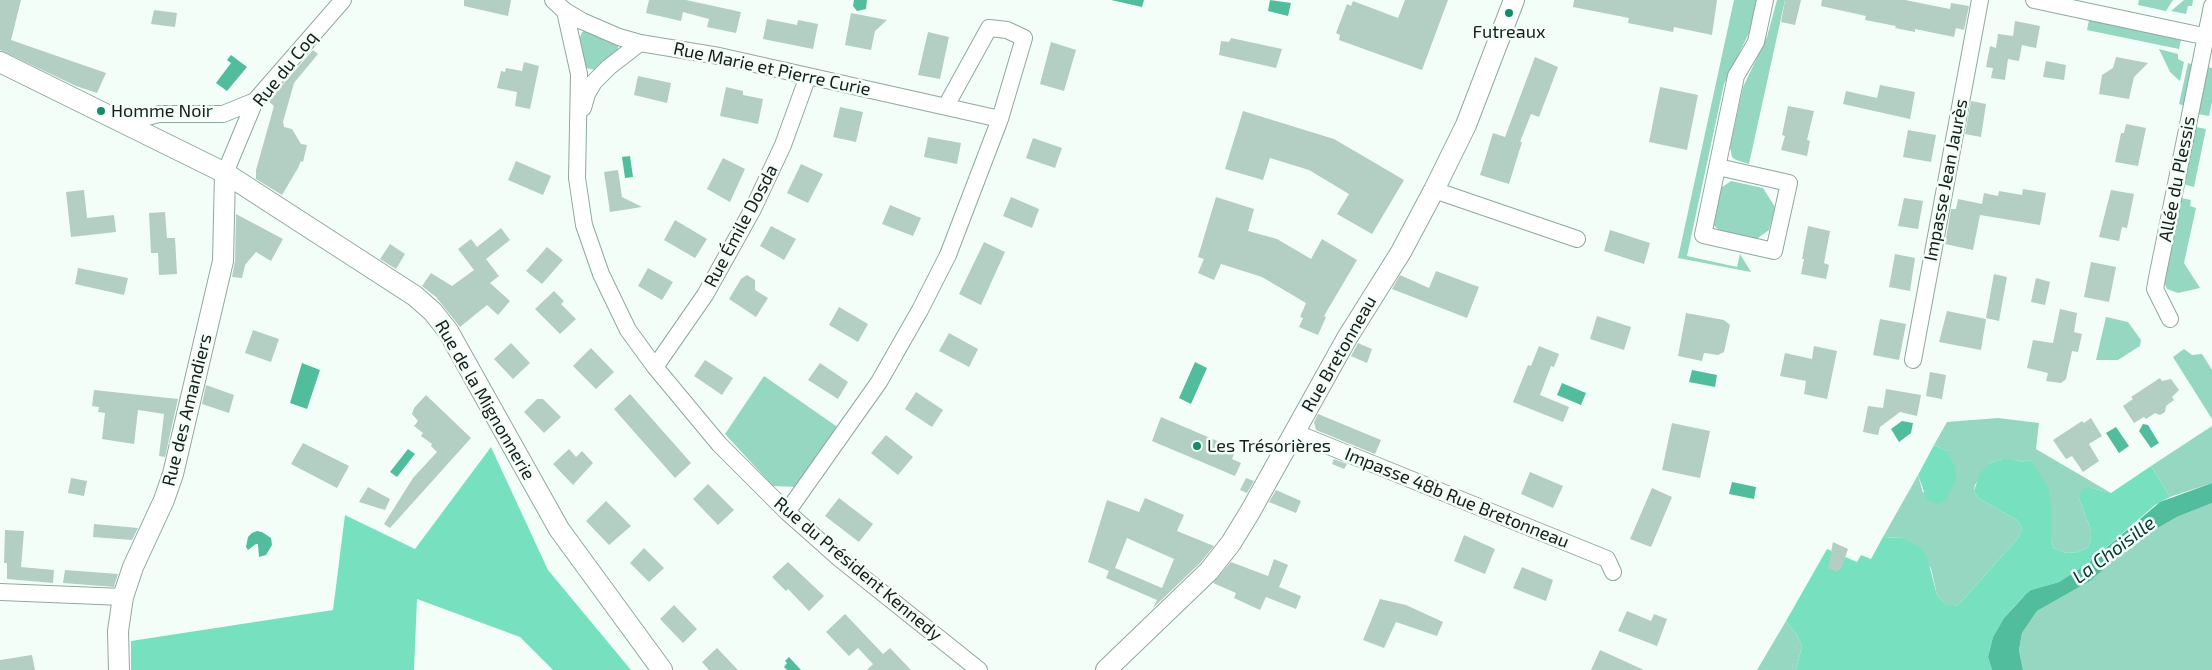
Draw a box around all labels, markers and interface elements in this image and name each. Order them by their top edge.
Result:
marker: Futreaux [1503,7,1515,19]
place label: Futreaux [1473,21,1545,43]
street label: Rue du Coq [248,27,322,111]
street label: Rue Marie et Pierre Curie [671,38,873,100]
street label: Impasse Jean Jaurès [1920,97,1972,263]
place label: Homme Noir [111,100,213,122]
marker: Homme Noir [95,105,107,117]
street label: Allée du Plessis [2154,114,2200,244]
street label: Rue Émile Dosda [700,161,782,291]
street label: Rue Bretonneau [1297,292,1381,416]
street label: Rue de la Mignonnerie [430,316,540,484]
street label: Rue des Amandiers [158,332,216,488]
place label: Les Trésorières [1207,435,1331,457]
marker: Les Trésorières [1191,440,1203,452]
street label: Impasse 48b Rue Bretonneau [1342,443,1572,553]
street label: Rue du Président Kennedy [770,492,946,646]
water label: La Choisille [2068,512,2160,588]

